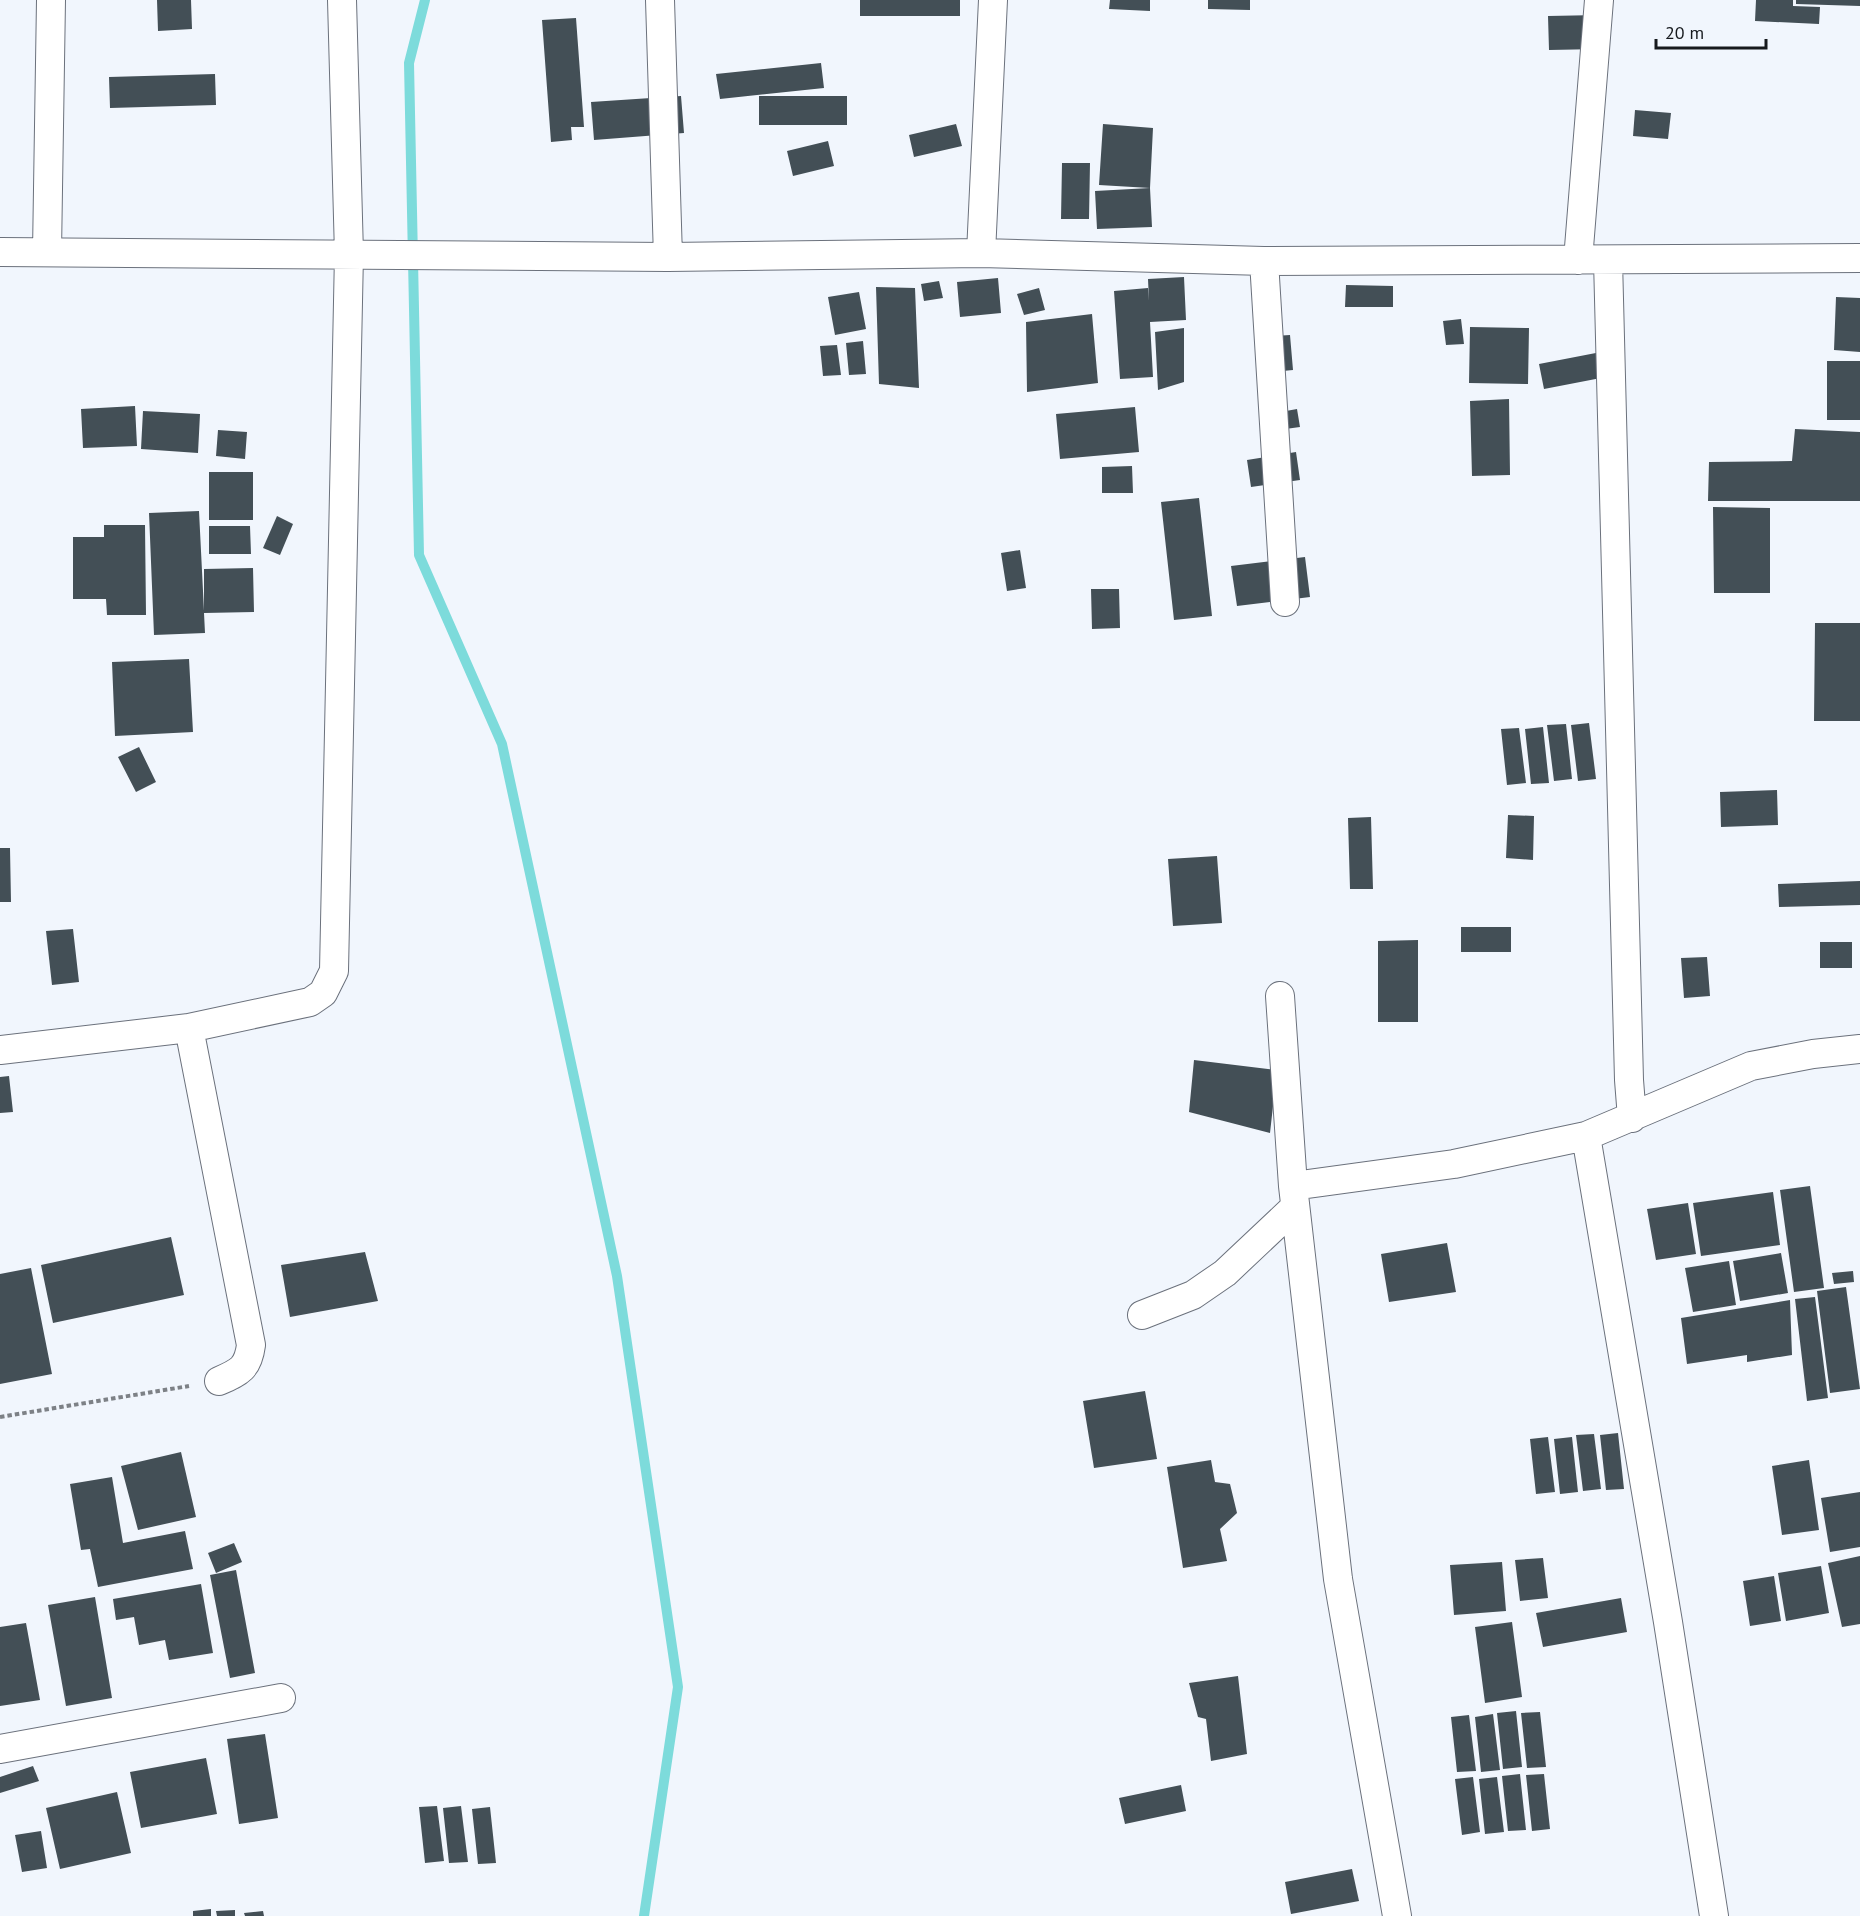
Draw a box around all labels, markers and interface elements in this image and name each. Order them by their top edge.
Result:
scale bar [1656,12,1766,50]
text: 20 m [1665,21,1704,44]

